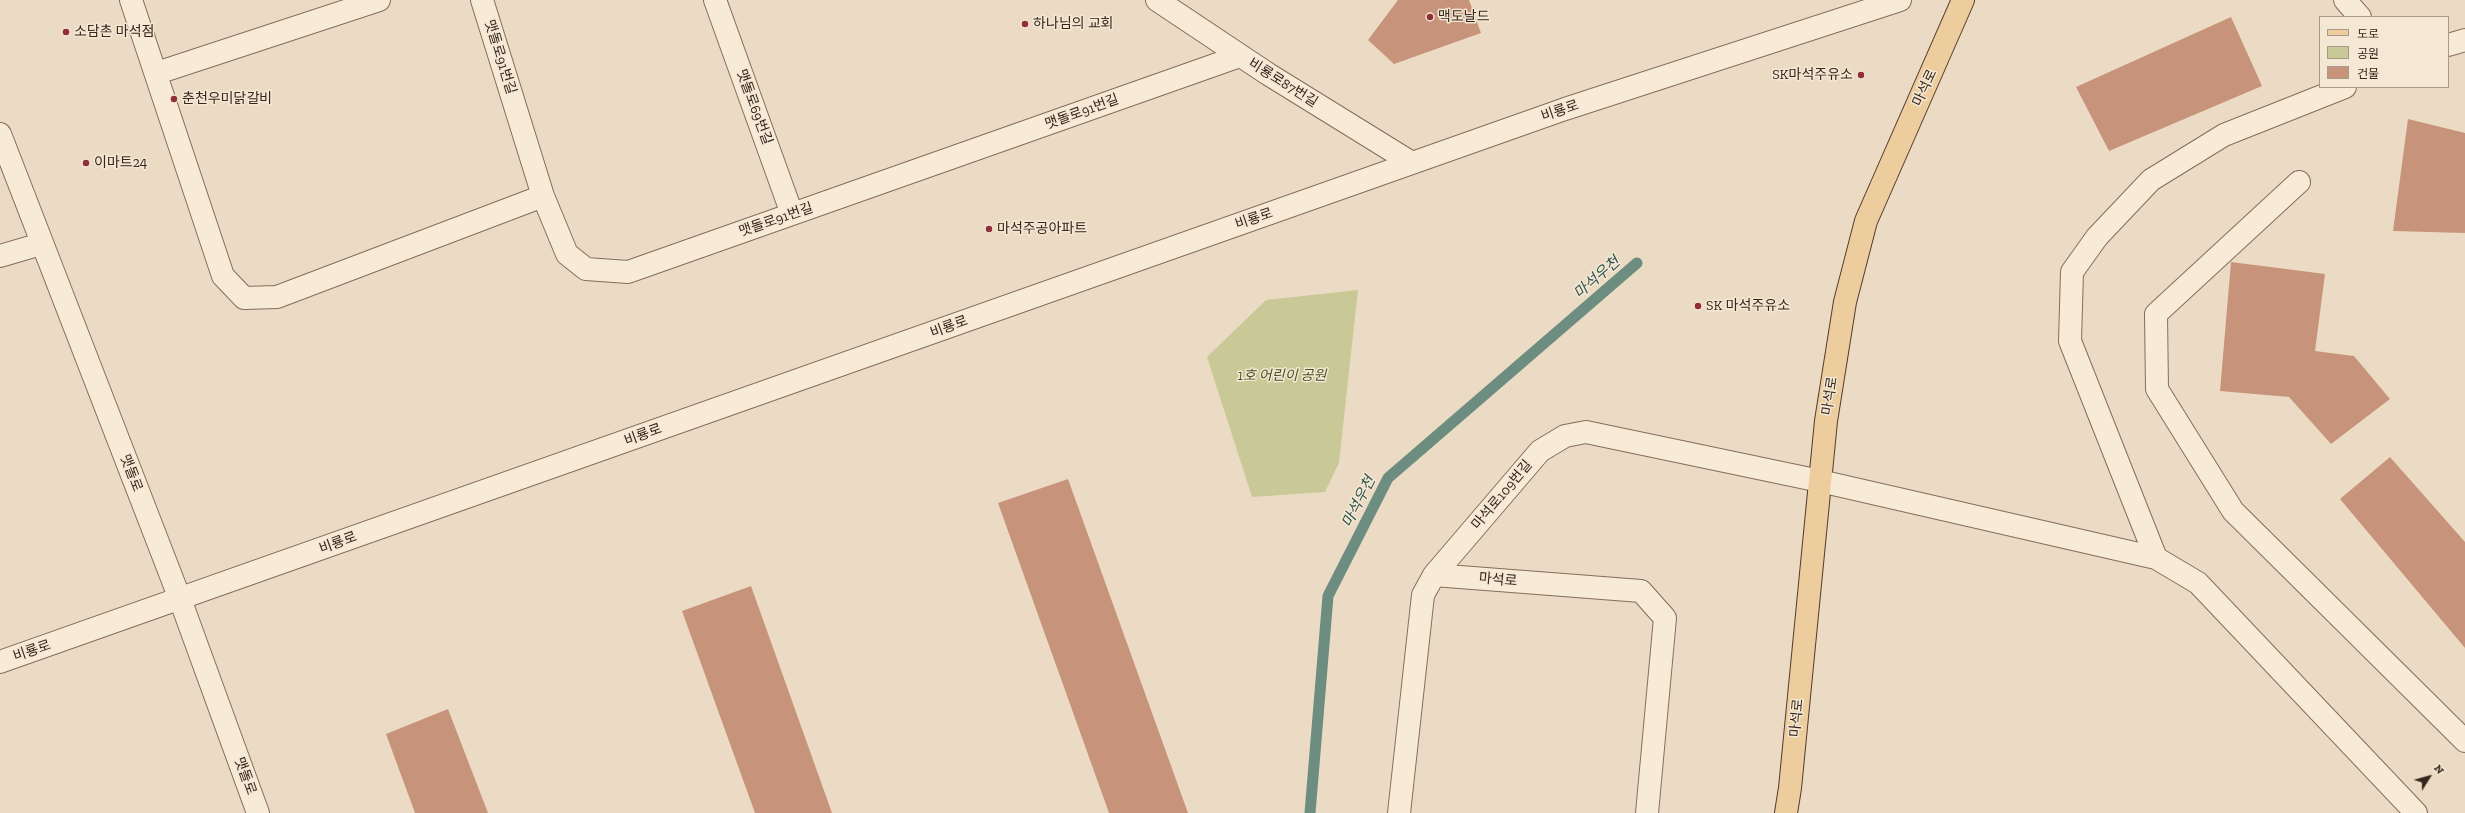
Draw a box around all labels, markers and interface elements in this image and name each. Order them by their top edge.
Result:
place label: 맥도날드 [1438,9,1490,25]
marker: 맥도날드 [1425,12,1435,22]
place label: 하나님의 교회 [1033,16,1113,32]
legend [2319,16,2449,88]
street label: 맷돌로91번길 [481,18,519,96]
marker: 하나님의 교회 [1020,19,1030,29]
place label: 소담촌 마석점 [74,24,154,40]
marker: 소담촌 마석점 [61,27,71,37]
text: 도로 [2357,27,2379,41]
text: 공원 [2357,47,2379,61]
street label: 비룡로87번길 [1245,55,1321,111]
street label: 맷돌로69번길 [733,67,775,147]
place label: SK마석주유소 [1772,67,1853,83]
street label: 마석로 [1909,67,1941,109]
text: 건물 [2357,67,2379,81]
marker: SK마석주유소 [1856,70,1866,80]
place label: 춘천우미닭갈비 [182,91,272,107]
street label: 맷돌로91번길 [1043,91,1121,133]
marker: 춘천우미닭갈비 [169,94,179,104]
street label: 비룡로 [1539,97,1581,125]
place label: 이마트24 [94,155,147,171]
marker: 이마트24 [81,158,91,168]
street label: 맷돌로91번길 [737,199,815,241]
street label: 비룡로 [1233,205,1275,233]
place label: 마석주공아파트 [997,221,1087,237]
marker: 마석주공아파트 [984,224,994,234]
water label: 마석우천 [1570,253,1624,303]
place label: SK 마석주유소 [1706,298,1790,314]
marker: SK 마석주유소 [1693,301,1703,311]
street label: 비룡로 [928,312,970,342]
park label: 1호 어린이 공원 [1238,368,1326,384]
street label: 마석로 [1819,376,1841,416]
street label: 비룡로 [622,420,664,450]
street label: 맷돌로 [116,452,146,494]
street label: 마석로109번길 [1468,457,1536,533]
water label: 마석우천 [1338,473,1380,531]
street label: 비룡로 [317,528,359,558]
street label: 마석로 [1478,570,1518,590]
street label: 비룡로 [11,637,53,665]
street label: 마석로 [1787,698,1807,738]
street label: 맷돌로 [230,755,260,797]
north arrow [2409,757,2449,797]
text: N [2431,762,2447,777]

